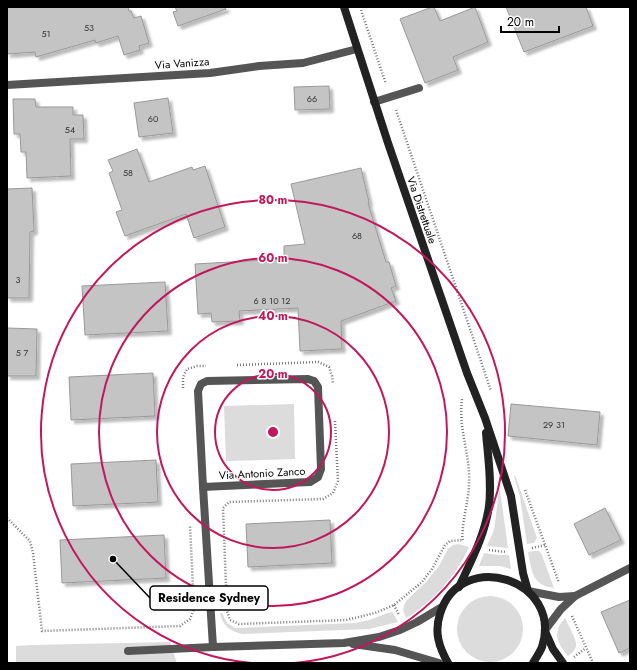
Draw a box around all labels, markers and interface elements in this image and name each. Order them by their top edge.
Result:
scale bar [501,8,559,34]
text: 20 m [507,13,534,31]
house number: 53 [84,21,94,34]
house number: 51 [41,27,51,40]
street label: Via Vanizza [154,53,210,73]
house number: 66 [307,92,317,105]
house number: 60 [148,112,159,125]
house number: 54 [65,123,75,136]
house number: 58 [123,166,133,179]
street label: Via Distrettuale [403,174,441,246]
text: 80 m [259,191,288,209]
house number: 68 [352,229,362,242]
text: 60 m [258,249,288,267]
house number: 3 [16,273,21,286]
house number: 6 8 10 12 [254,294,290,307]
text: 40 m [258,307,288,325]
house number: 5 7 [16,346,29,359]
text: 20 m [258,365,288,383]
house number: 29 31 [543,418,565,431]
centre of rings [266,425,280,439]
street label: Via Antonio Zanco [218,463,306,483]
callout: Residence Sydney [150,586,268,610]
text: Residence Sydney [158,589,261,607]

